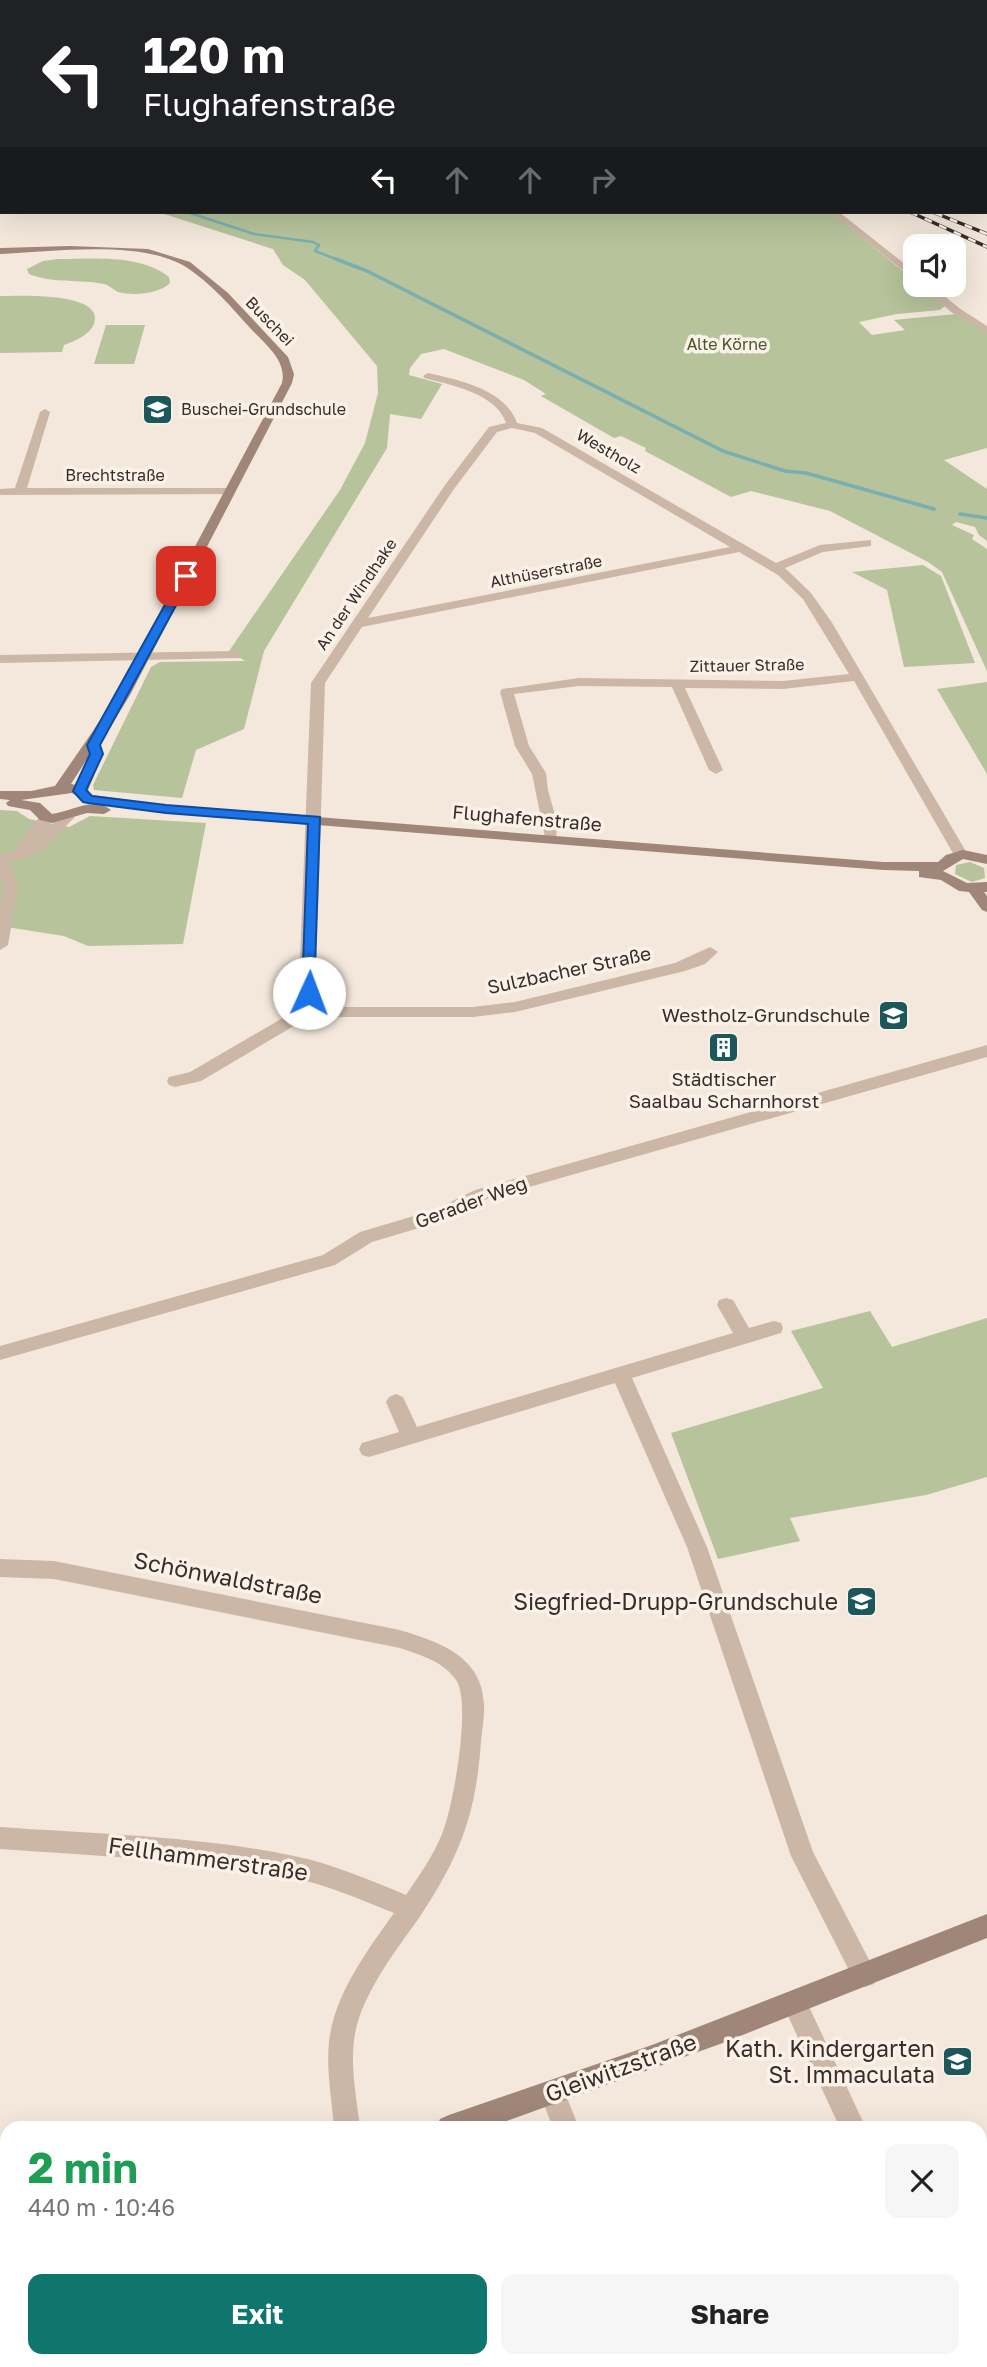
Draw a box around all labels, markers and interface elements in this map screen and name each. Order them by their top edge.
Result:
text: 120 m [143,25,285,84]
icon: left [28,28,119,119]
text: Flughafenstraße [143,85,396,123]
icon: left [365,161,403,199]
icon: ahead [438,161,476,199]
icon: ahead [511,161,549,199]
icon: right [584,161,622,199]
map controls [903,234,966,297]
button: sound [903,234,966,297]
street label: Buschei [242,292,298,350]
park label: Alte Körne [687,334,767,354]
school or university icon: Buschei-Grundschule [141,392,175,426]
place label: Buschei-Grundschule [181,399,346,419]
street label: Westholz [573,424,645,478]
street label: Brechtstraße [65,465,165,485]
street label: An der Windhake [311,534,401,654]
pin [156,546,216,606]
street label: Althüserstraße [488,550,604,592]
icon: arrive [167,557,205,595]
street label: Zittauer Straße [689,654,805,676]
street label: Flughafenstraße [451,800,603,835]
street label: Sulzbacher Straße [485,941,653,998]
position arrow [272,956,346,1030]
school or university icon: Westholz-Grundschule [876,998,910,1032]
place label: Westholz-Grundschule [662,1003,870,1026]
building icon: Städtischer Saalbau Scharnhorst [707,1031,741,1065]
place label: Städtischer Saalbau Scharnhorst [629,1067,819,1112]
street label: Gerader Weg [412,1171,530,1232]
street label: Schönwaldstraße [132,1545,325,1609]
school or university icon: Siegfried-Drupp-Grundschule [844,1585,878,1619]
place label: Siegfried-Drupp-Grundschule [513,1587,838,1615]
street label: Fellhammerstraße [106,1830,310,1886]
street label: Gleiwitzstraße [541,2027,700,2107]
place label: Kath. Kindergarten St. Immaculata [725,2034,935,2088]
school or university icon: Kath. Kindergarten St. Immaculata [941,2045,975,2079]
text: 2 min [28,2142,138,2192]
button: close [885,2144,959,2218]
text: 440 m · 10:46 [28,2193,175,2221]
button: Exit [28,2274,487,2354]
button: Share [501,2274,959,2354]

